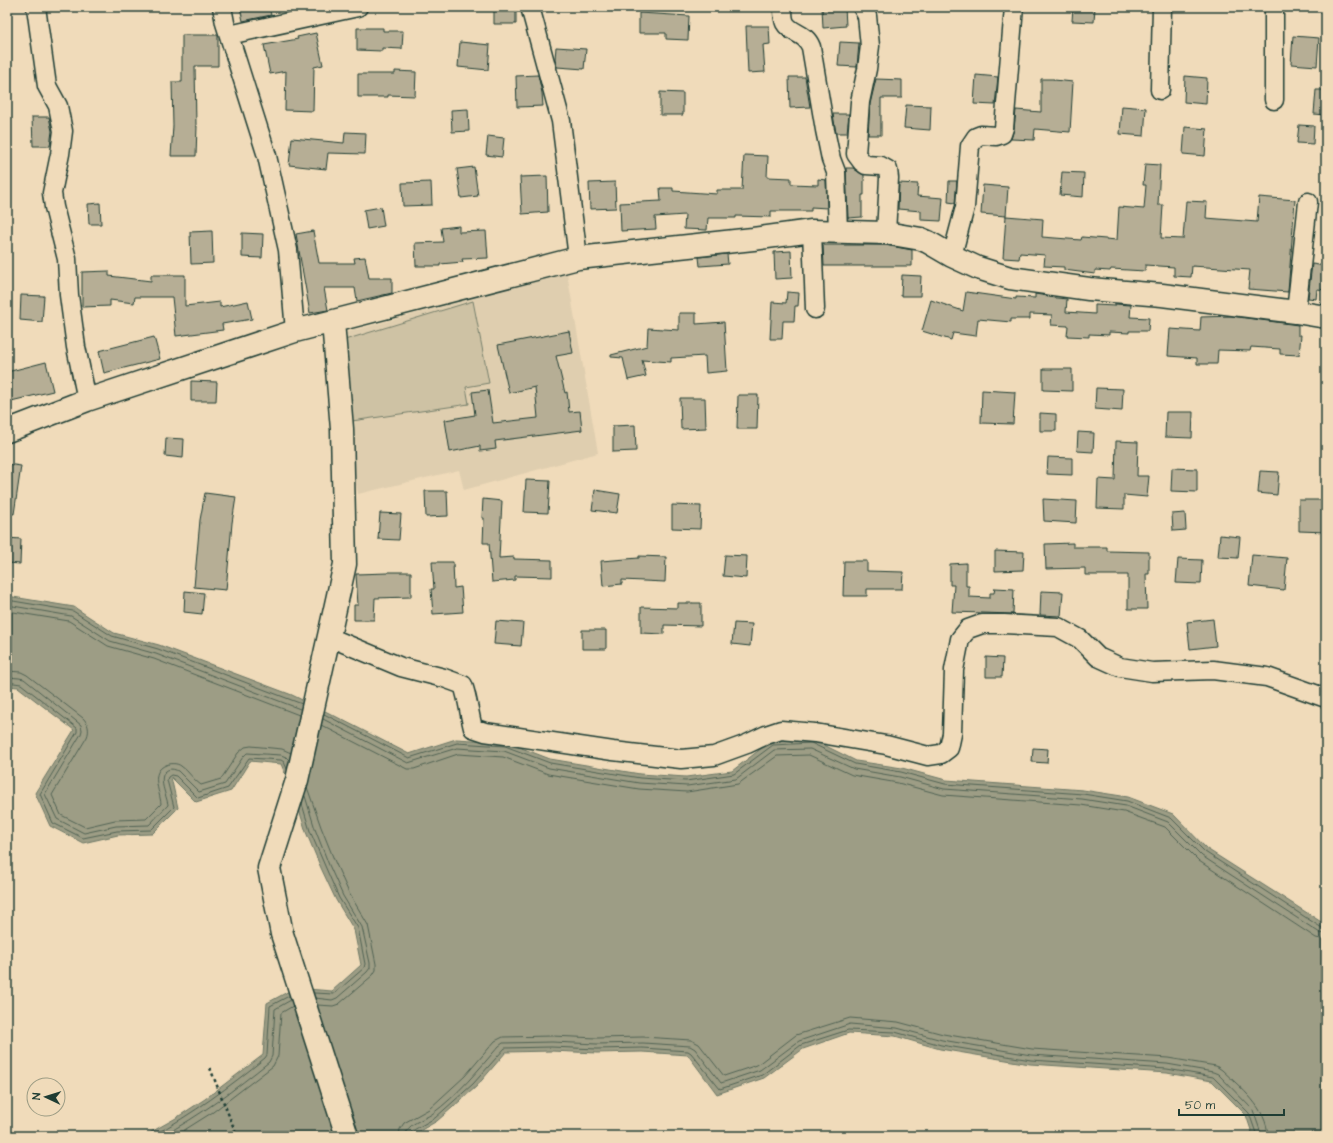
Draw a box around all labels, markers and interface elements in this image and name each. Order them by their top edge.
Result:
north arrow [26,1077,66,1117]
scale bar [1179,1091,1284,1117]
text: N [29,1092,44,1100]
text: 50 m [1185,1097,1216,1114]

